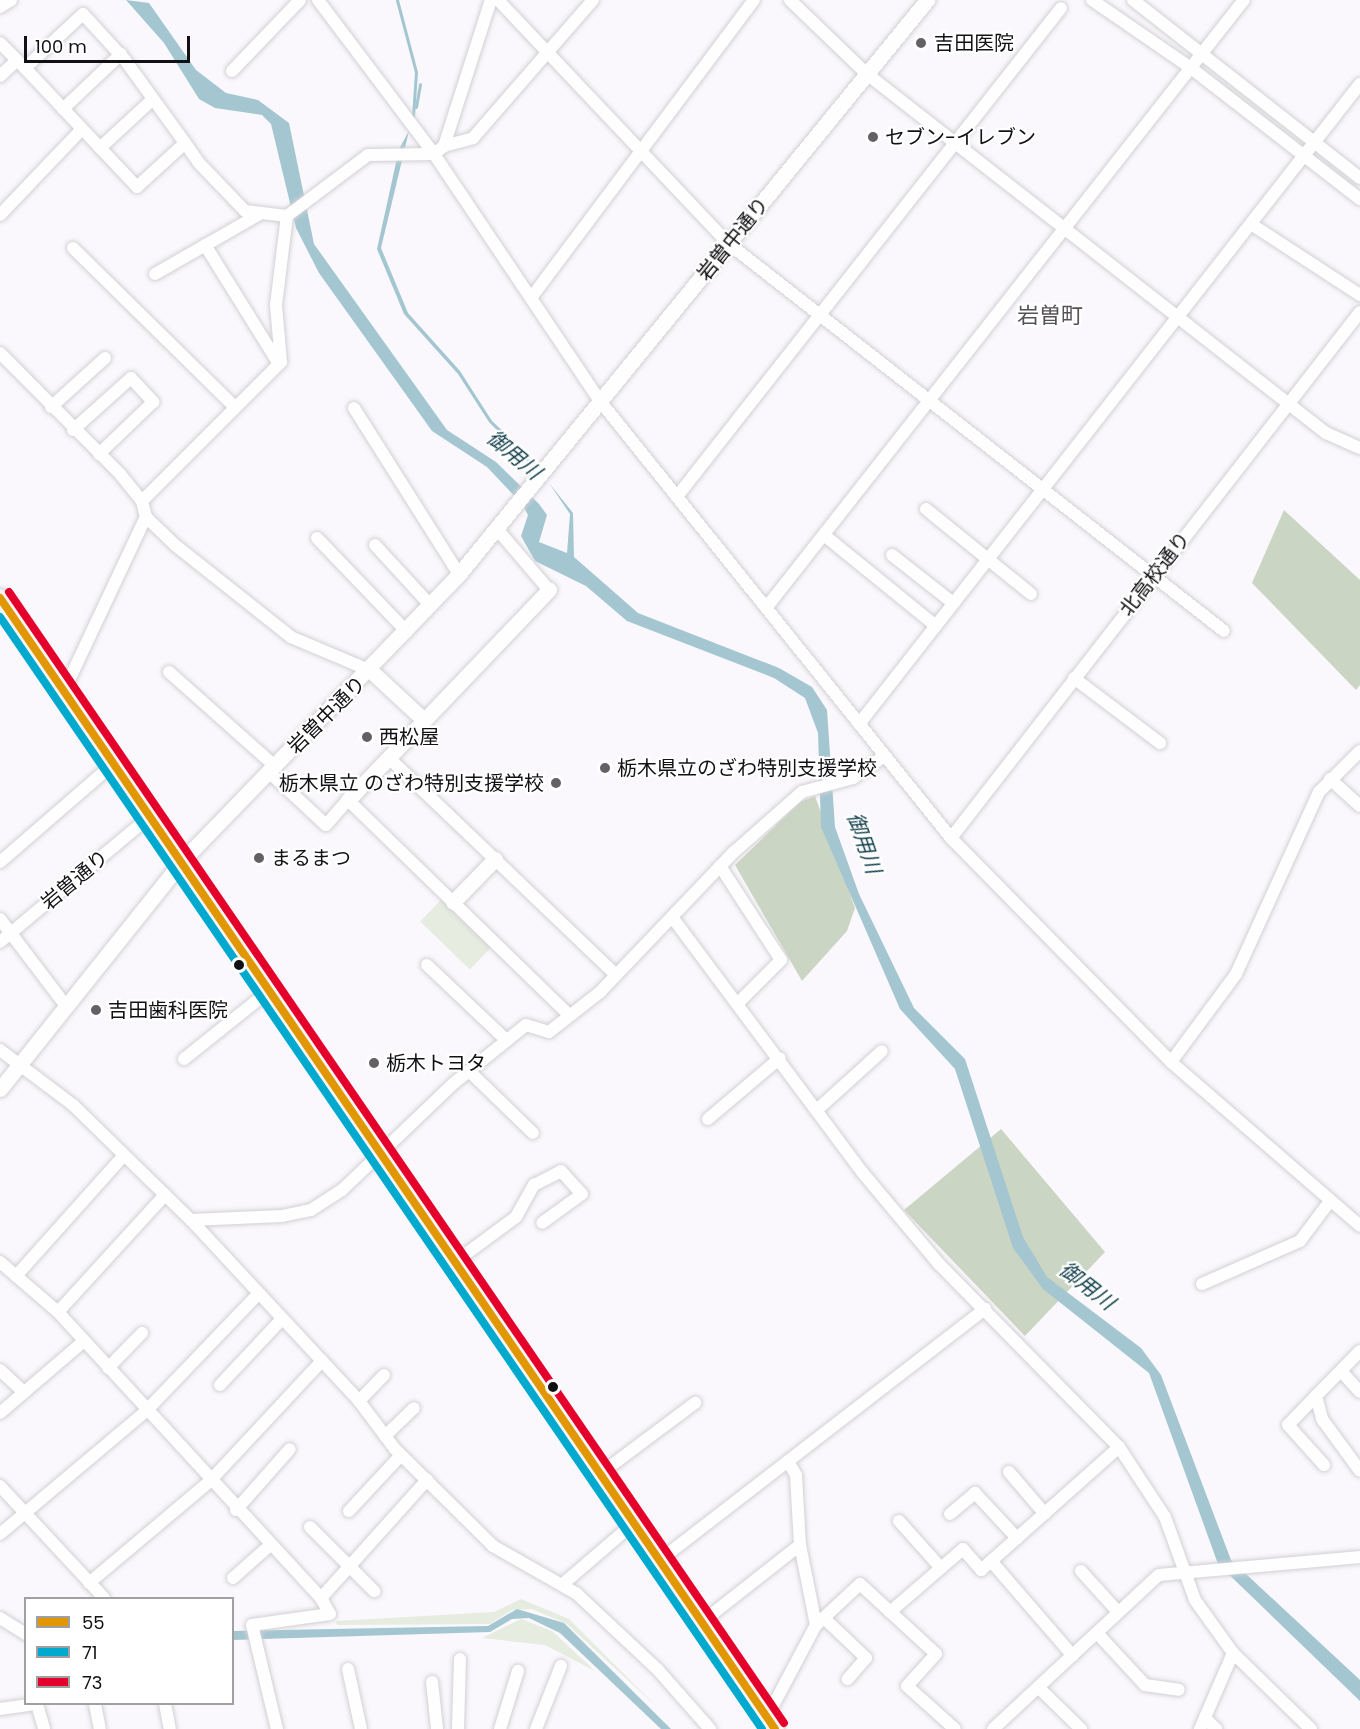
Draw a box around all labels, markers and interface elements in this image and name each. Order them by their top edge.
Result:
scale bar [27,24,194,62]
place label: 吉田医院 [934,31,1014,55]
text: 100 m [35,34,87,59]
marker: 吉田医院 [912,34,930,52]
place label: セブン-イレブン [885,125,1036,149]
marker: セブン-イレブン [866,130,880,144]
street label: 岩曽中通り [692,193,774,285]
district label: 岩曽町 [1017,303,1083,329]
water label: 御用川 [482,425,546,485]
street label: 北高校通り [1115,527,1195,621]
street label: 岩曽中通り [283,671,371,759]
place label: 西松屋 [379,725,439,749]
marker: 西松屋 [360,730,374,744]
place label: 栃木県立のざわ特別支援学校 [617,756,877,780]
marker: 栃木県立のざわ特別支援学校 [598,761,612,775]
place label: 栃木県立 のざわ特別支援学校 [279,771,544,795]
marker: 栃木県立 のざわ特別支援学校 [549,776,563,790]
water label: 御用川 [842,809,886,877]
street label: 岩曽通り [37,845,113,915]
place label: まるまつ [271,846,351,870]
marker: まるまつ [252,851,266,865]
unlabelled marker [233,959,245,971]
place label: 吉田歯科医院 [108,998,228,1022]
marker: 吉田歯科医院 [89,1003,103,1017]
place label: 栃木トヨタ [386,1051,486,1075]
marker: 栃木トヨタ [367,1056,381,1070]
water label: 御用川 [1054,1257,1120,1315]
unlabelled marker [547,1381,559,1393]
legend [24,1597,234,1705]
text: 55 [82,1610,105,1635]
text: 71 [82,1640,98,1665]
text: 73 [82,1670,102,1695]

